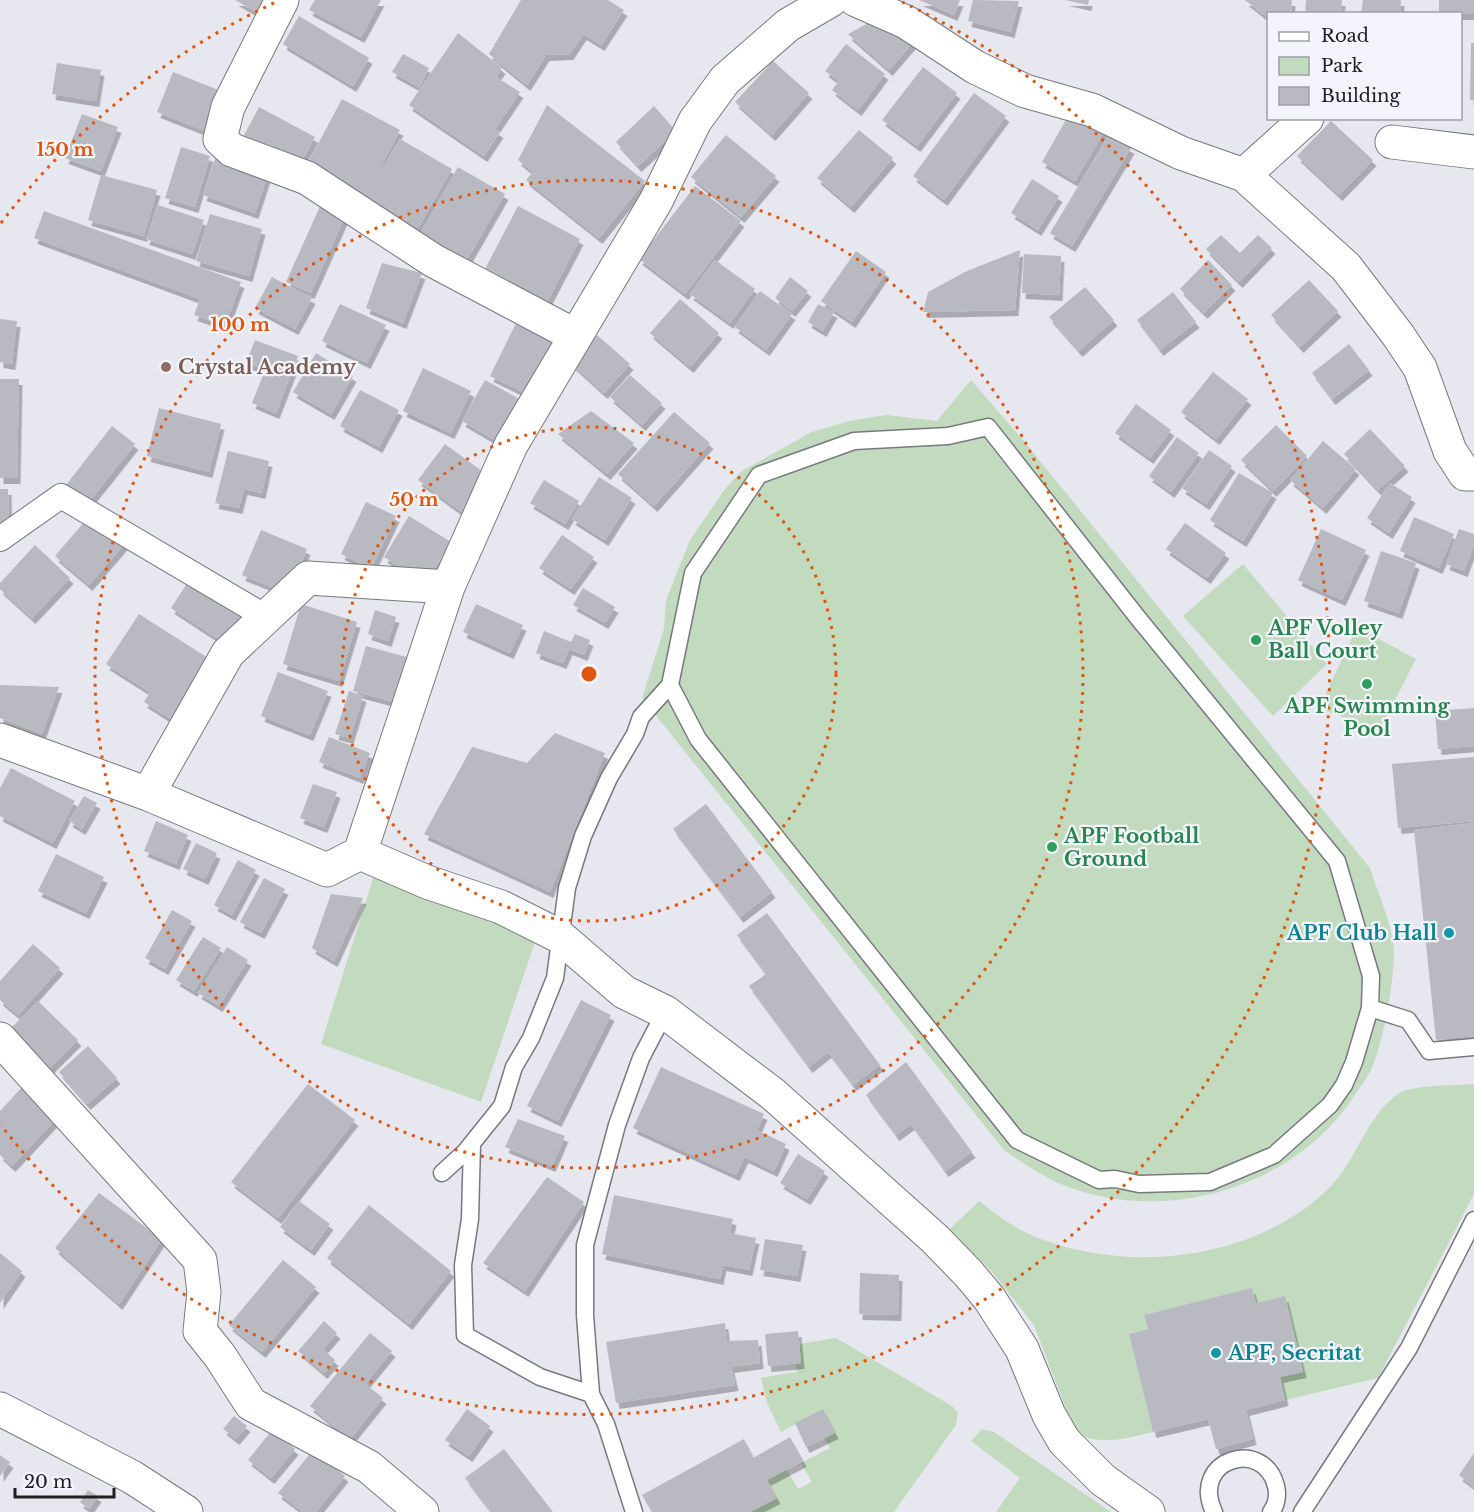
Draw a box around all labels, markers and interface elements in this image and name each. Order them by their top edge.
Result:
legend [1267,12,1462,120]
text: Road [1321,25,1369,47]
text: Park [1321,55,1363,77]
text: Building [1321,85,1400,107]
text: 150 m [37,139,94,161]
text: 100 m [210,314,270,336]
place label: Crystal Academy [178,355,357,379]
marker: Crystal Academy [159,360,173,374]
text: 50 m [390,489,439,511]
place label: APF Volley Ball Court [1267,616,1383,663]
marker: APF Volley Ball Court [1249,633,1263,647]
centre of rings [579,664,599,684]
marker: APF Swimming Pool [1360,677,1374,691]
place label: APF Swimming Pool [1283,694,1450,741]
place label: APF Football Ground [1063,824,1199,871]
marker: APF Football Ground [1045,840,1059,854]
place label: APF Club Hall [1286,921,1437,945]
marker: APF Club Hall [1442,926,1456,940]
place label: APF, Secritat [1227,1341,1362,1365]
marker: APF, Secritat [1209,1346,1223,1360]
scale bar [15,1461,114,1499]
text: 20 m [24,1471,72,1493]

